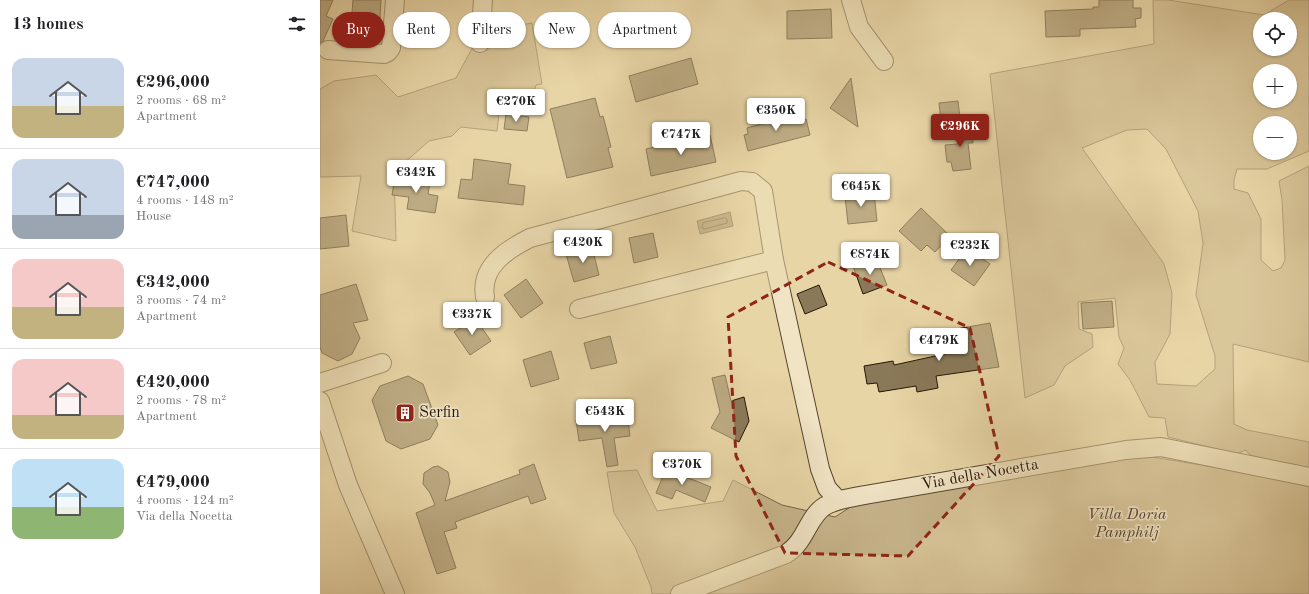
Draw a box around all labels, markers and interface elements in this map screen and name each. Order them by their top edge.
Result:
chip: Buy [332,12,385,48]
chip: Rent [393,12,450,48]
chip: Filters [458,12,526,48]
chip: New [534,12,590,48]
chip: Apartment [598,12,691,48]
map controls [1253,12,1297,160]
button: locate [1253,12,1297,56]
icon: filters [286,13,308,35]
text: 13 homes [12,16,84,33]
button: + [1253,64,1297,108]
icon: home [44,74,92,122]
text: €296,000 [136,74,210,91]
pin: €270K [488,89,544,123]
text: 2 rooms · 68 m² [136,94,226,107]
text: €270K [496,95,536,108]
pin: €350K [748,98,804,132]
text: €350K [756,104,796,117]
text: Apartment [136,110,197,123]
pin: €296K [932,114,988,148]
button: − [1253,116,1297,160]
text: €296K [940,120,980,133]
pin: €747K [653,122,709,156]
text: €747K [661,128,701,141]
pin: €342K [388,160,444,194]
text: €342K [396,166,436,179]
text: €747,000 [136,174,210,191]
pin: €645K [833,174,889,208]
icon: home [44,175,92,223]
text: €645K [841,180,881,193]
text: 4 rooms · 148 m² [136,194,234,207]
text: House [136,210,171,223]
pin: €420K [555,230,611,264]
pin: €232K [942,233,998,267]
text: €420K [563,236,603,249]
text: €232K [950,239,990,252]
pin: €874K [842,242,898,276]
text: €874K [850,248,890,261]
text: €342,000 [136,274,210,291]
icon: home [44,275,92,323]
text: 3 rooms · 74 m² [136,294,226,307]
pin: €337K [444,302,500,336]
text: €337K [452,308,492,321]
text: Apartment [136,310,197,323]
pin: €479K [911,328,967,362]
text: €479K [919,334,959,347]
text: €420,000 [136,374,210,391]
icon: home [44,375,92,423]
text: 2 rooms · 78 m² [136,394,226,407]
pin: €543K [577,399,633,433]
building icon: Serfin [394,402,416,424]
place label: Serfin [419,405,460,421]
text: €543K [585,405,625,418]
text: Apartment [136,410,197,423]
pin: €370K [654,452,710,486]
street label: Via della Nocetta [920,457,1040,493]
text: €370K [662,458,702,471]
text: €479,000 [136,474,210,491]
icon: home [44,475,92,523]
text: 4 rooms · 124 m² [136,494,234,507]
park label: Villa Doria Pamphilj [1087,507,1167,541]
text: Via della Nocetta [136,510,233,523]

